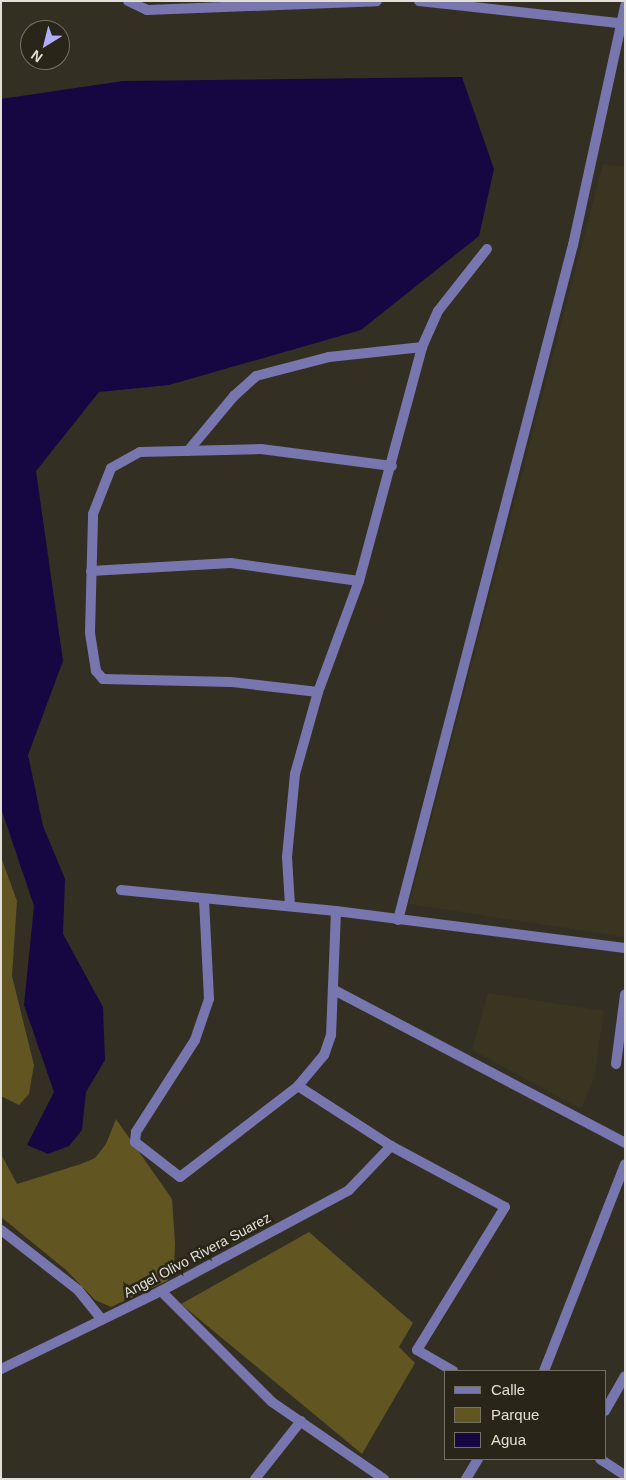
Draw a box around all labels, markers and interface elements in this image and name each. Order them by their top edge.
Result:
north arrow [20,20,70,70]
text: N [28,47,46,66]
street label: Angel Olivo Rivera Suarez [121,1209,273,1301]
legend [444,1370,606,1460]
text: Calle [491,1381,525,1398]
text: Parque [491,1406,539,1423]
text: Agua [491,1431,526,1448]

